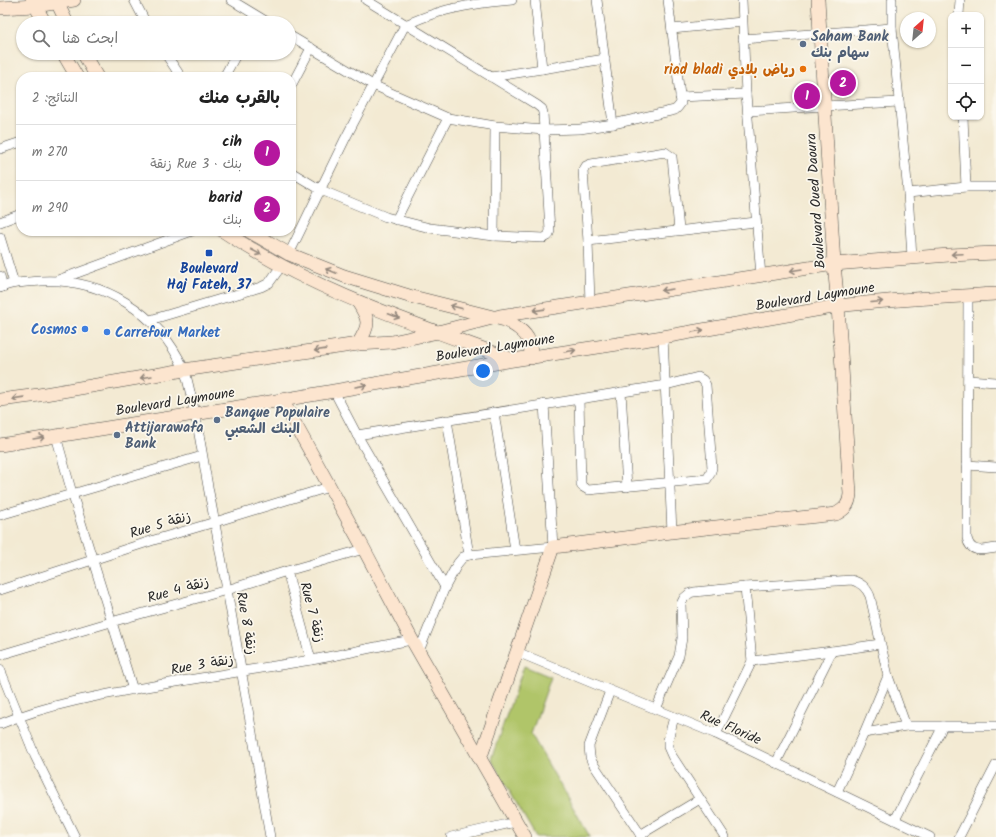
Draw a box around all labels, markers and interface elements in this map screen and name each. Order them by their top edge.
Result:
north arrow [900,12,936,48]
map controls [948,12,984,120]
button: + [948,12,984,48]
search box [16,16,296,60]
place label: Saham Bank سهام بنك [811,26,889,64]
icon: search [30,27,52,49]
text: ابحث هنا [62,27,118,51]
marker: Saham Bank سهام بنك [798,39,808,49]
button: − [948,48,984,84]
place label: riad bladi رياض بلادي [664,59,795,81]
marker: riad bladi رياض بلادي [798,64,808,74]
pin: 2 [830,68,856,98]
pin: 1 [794,81,820,111]
button: locate [948,84,984,120]
text: بالقرب منك [199,85,280,112]
text: النتائج: 2 [32,88,78,109]
text: cih [222,130,242,154]
street label: Boulevard Oued Daoura [800,133,832,269]
text: 270 m [32,142,68,163]
text: 1 [265,142,269,163]
text: بنك · Rue 3 زنقة [150,154,242,175]
text: barid [208,186,242,210]
text: 290 m [32,198,68,219]
text: 2 [263,198,271,219]
text: بنك [223,210,242,231]
marker: Boulevard Haj Fateh, 37 [204,248,214,258]
one-way arrow [250,248,262,256]
one-way arrow [951,251,964,258]
place label: Boulevard Haj Fateh, 37 [167,258,252,296]
one-way arrow [326,266,338,274]
one-way arrow [790,266,803,274]
street label: Boulevard Laymoune [754,277,877,317]
one-way arrow [661,287,674,295]
one-way arrow [870,298,883,305]
one-way arrow [449,303,462,311]
one-way arrow [533,306,546,314]
one-way arrow [388,313,400,320]
place label: Cosmos [31,319,77,341]
place label: Carrefour Market [115,322,221,344]
marker: Cosmos [80,324,90,334]
one-way arrow [691,326,704,334]
marker: Carrefour Market [102,327,112,337]
street label: Boulevard Laymoune [434,328,557,368]
one-way arrow [314,346,327,354]
one-way arrow [563,347,576,355]
your location [473,361,493,381]
one-way arrow [140,373,153,381]
street label: Boulevard Laymoune [114,382,237,422]
one-way arrow [354,382,367,390]
one-way arrow [11,394,24,402]
place label: Banque Populaire البنك الشعبي [225,402,330,441]
marker: Banque Populaire البنك الشعبي [212,415,222,425]
place label: Attijarawafa Bank [125,417,203,455]
marker: Attijarawafa Bank [112,430,122,440]
one-way arrow [32,434,45,442]
street label: Rue 5 زنقة [127,505,194,545]
street label: Rue 4 زنقة [145,571,212,609]
street label: Rue 7 زنقة [293,580,331,645]
street label: Rue 8 زنقة [230,590,262,657]
street label: Rue 3 زنقة [169,649,235,681]
street label: Rue Floride [696,705,765,752]

